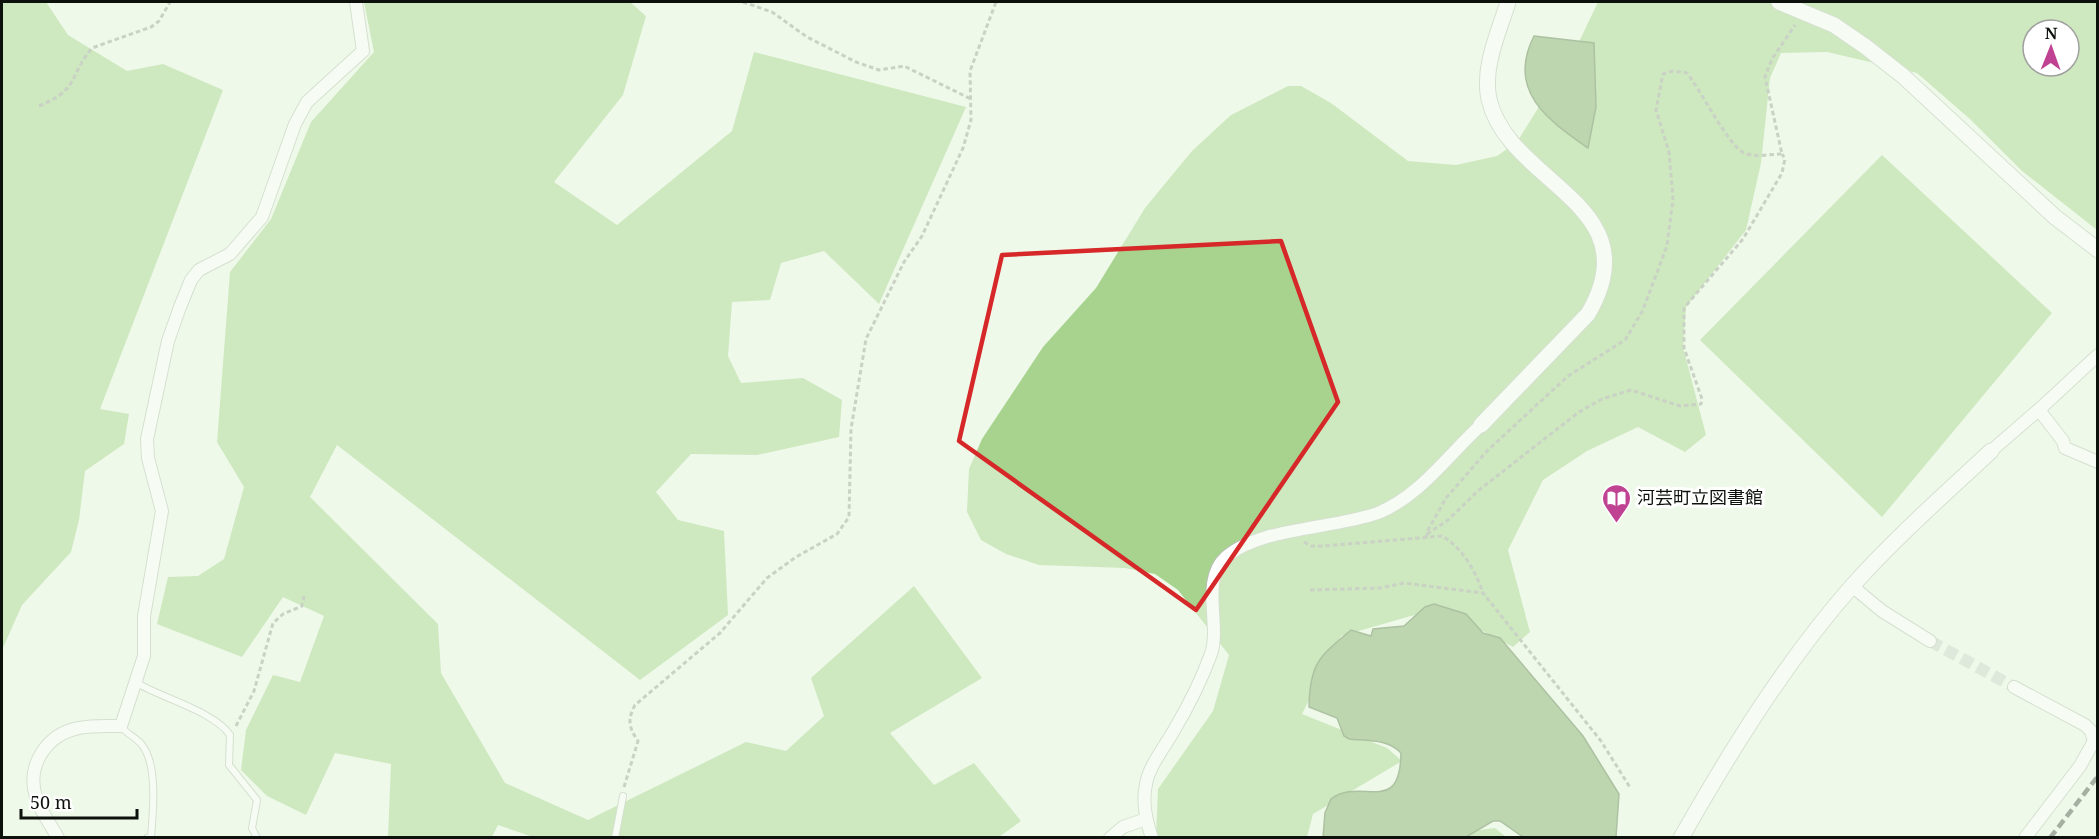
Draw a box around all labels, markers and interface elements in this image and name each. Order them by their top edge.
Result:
north arrow [2021,18,2081,78]
text: N [2045,22,2058,44]
library icon: 河芸町立図書館 [1600,482,1632,524]
place label: 河芸町立図書館 [1637,485,1763,509]
scale bar [21,782,136,820]
text: 50 m [30,790,72,814]

